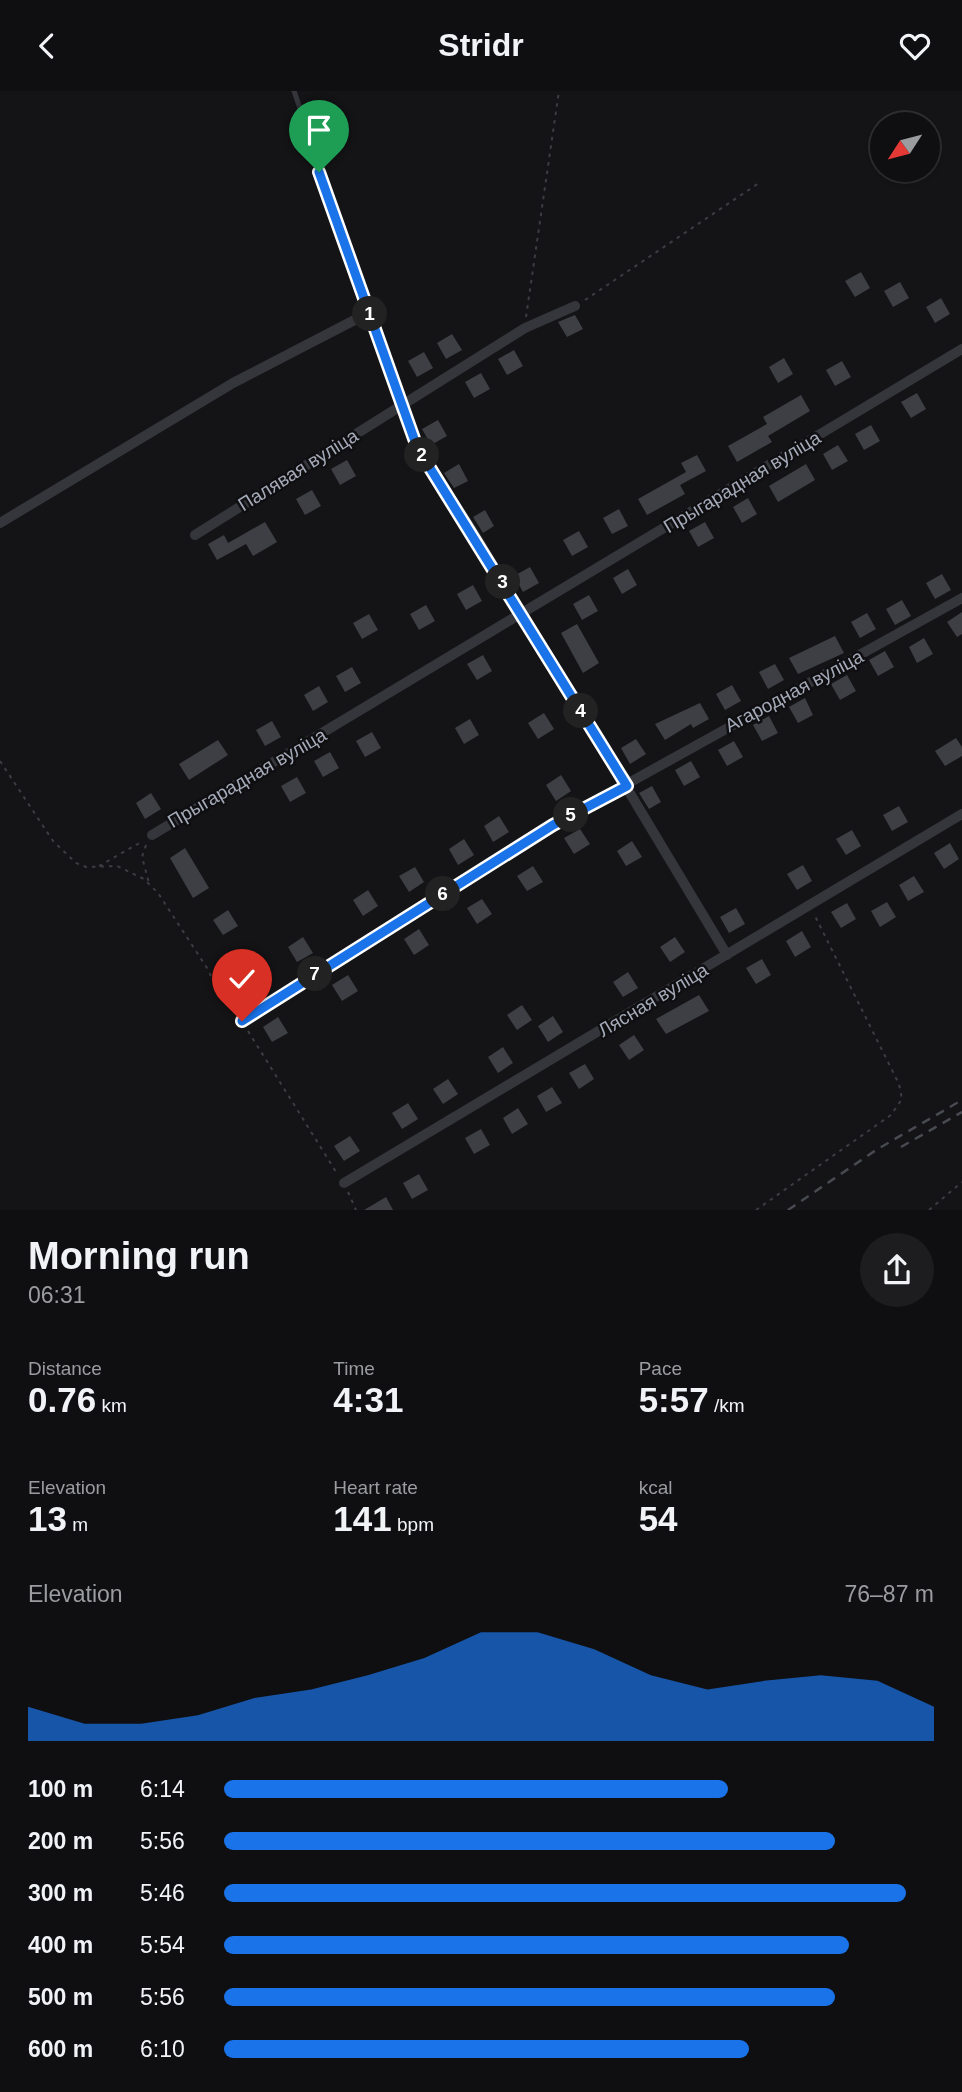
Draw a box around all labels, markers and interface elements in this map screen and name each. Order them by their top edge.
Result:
icon: back [28,27,66,65]
text: Stridr [438,27,524,63]
icon: heart [896,27,934,65]
pin [289,100,349,172]
icon: arrive [300,111,338,149]
north arrow [870,112,940,182]
map controls [870,112,940,182]
pin: 1 [352,297,388,332]
text: 1 [364,303,375,324]
street label: Палявая вуліца [234,425,362,515]
street label: Прыгарадная вуліца [660,427,825,537]
pin: 2 [404,437,440,473]
text: 2 [416,444,427,465]
pin: 3 [486,565,520,599]
text: 3 [497,571,508,592]
street label: Агародная вуліца [721,645,867,736]
pin: 4 [564,693,598,729]
text: 4 [575,700,586,721]
street label: Прыгарадная вуліца [164,724,330,832]
pin: 5 [554,797,588,833]
text: 5 [565,804,576,825]
pin: 6 [426,877,460,911]
text: 6 [437,883,448,904]
pin [212,949,272,1021]
pin: 7 [298,957,332,991]
street label: Лясная вуліца [594,959,712,1041]
icon: check [223,960,261,998]
text: 7 [309,963,320,984]
button: share [860,1233,934,1307]
text: Morning run [28,1235,250,1277]
text: 06:31 [28,1282,86,1308]
text: Distance [28,1358,102,1379]
text: Time [333,1358,375,1379]
text: Pace [639,1358,682,1379]
text: 0.76 [28,1380,96,1419]
text: 4:31 [333,1380,403,1419]
text: 5:57 [639,1380,709,1419]
text: km [96,1395,127,1416]
text: /km [709,1395,745,1416]
text: Elevation [28,1477,106,1498]
text: Heart rate [333,1477,418,1498]
text: kcal [639,1477,672,1498]
text: 13 [28,1499,67,1538]
text: 141 [333,1499,392,1538]
text: 54 [639,1499,678,1538]
text: m [67,1514,88,1535]
text: bpm [392,1514,434,1535]
text: Elevation [28,1581,123,1607]
text: 76–87 m [844,1581,934,1607]
text: 100 m [28,1776,93,1802]
text: 6:14 [140,1776,185,1802]
text: 200 m [28,1828,93,1854]
text: 5:56 [140,1828,185,1854]
text: 300 m [28,1880,93,1906]
text: 5:46 [140,1880,185,1906]
text: 400 m [28,1932,93,1958]
text: 5:54 [140,1932,185,1958]
text: 500 m [28,1984,93,2010]
text: 5:56 [140,1984,185,2010]
text: 600 m [28,2036,93,2062]
text: 6:10 [140,2036,185,2062]

